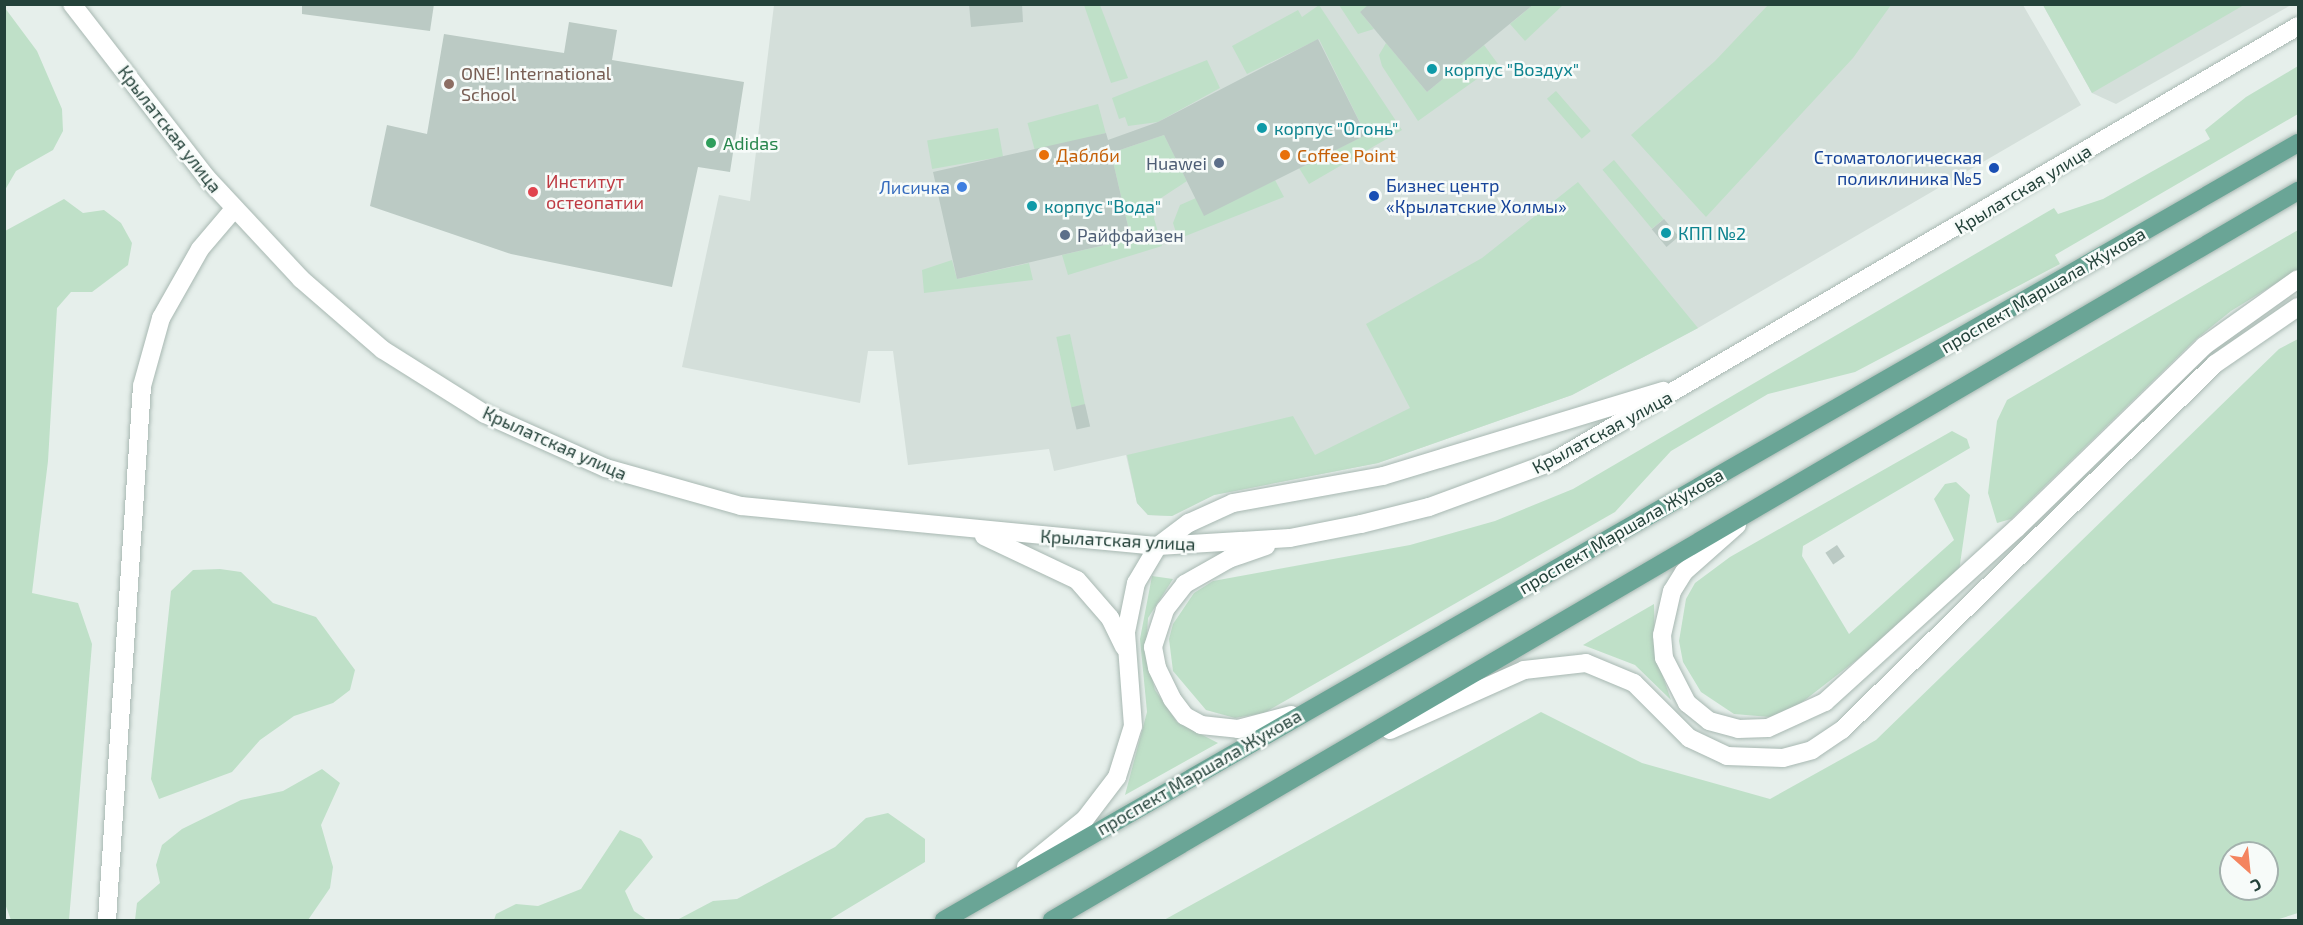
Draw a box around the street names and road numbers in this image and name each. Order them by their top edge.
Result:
street label: Крылатская улица [114,61,226,197]
street label: Крылатская улица [1951,140,2095,238]
street label: проспект Маршала Жукова [1937,222,2149,358]
street label: Крылатская улица [1528,386,1676,478]
street label: Крылатская улица [480,402,630,484]
street label: проспект Маршала Жукова [1515,463,1727,599]
street label: Крылатская улица [1040,525,1196,555]
street label: проспект Маршала Жукова [1093,704,1305,840]

